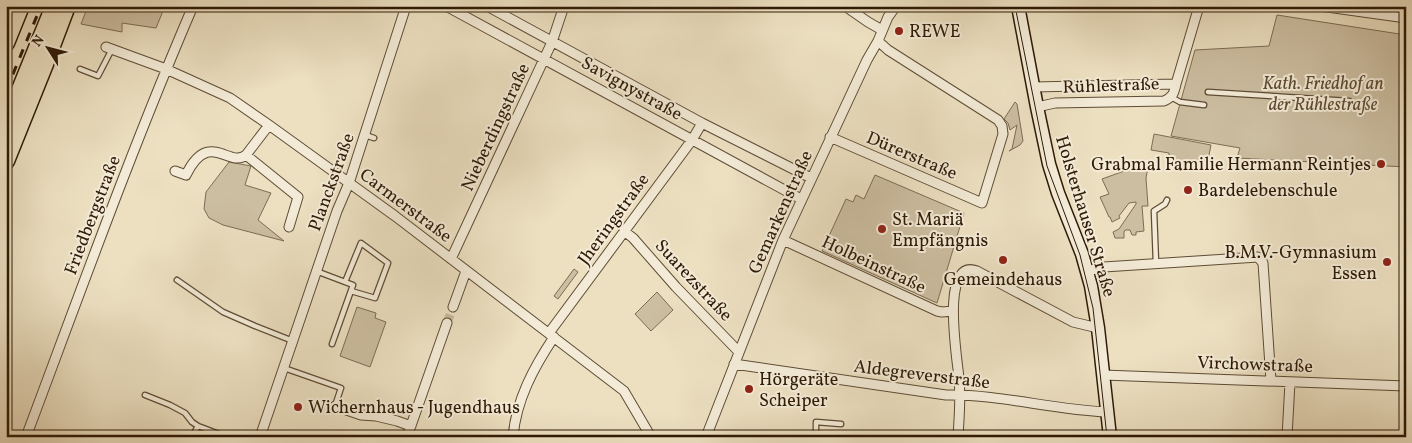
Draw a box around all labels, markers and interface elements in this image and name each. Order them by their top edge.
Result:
place label: REWE [909,20,961,45]
north arrow [22,22,72,72]
marker: REWE [893,25,905,37]
text: N [28,32,49,51]
street label: Savignystraße [576,51,686,127]
street label: Nieberdingstraße [456,60,537,196]
street label: Rühlestraße [1062,72,1160,101]
park label: Kath. Friedhof an der Rühlestraße [1262,72,1384,118]
street label: Dürerstraße [862,126,961,187]
street label: Planckstraße [303,130,362,235]
street label: Holsterhauser Straße [1048,133,1121,300]
street label: Gemarkenstraße [743,147,820,278]
street label: Friedbergstraße [59,152,128,279]
place label: Grabmal Familie Hermann Reintjes [1091,153,1371,178]
marker: Grabmal Familie Hermann Reintjes [1375,158,1387,170]
street label: Carmerstraße [354,163,457,249]
street label: Jheringstraße [572,169,656,271]
place label: Bardelebenschule [1198,179,1338,204]
marker: Bardelebenschule [1182,184,1194,196]
place label: St. Mariä Empfängnis [892,208,988,254]
marker: St. Mariä Empfängnis [876,223,888,235]
street label: Holbeinstraße [817,230,930,301]
street label: Suarezstraße [648,234,737,328]
place label: B.M.V.-Gymnasium Essen [1224,241,1377,287]
marker: Gemeindehaus [997,254,1009,266]
marker: B.M.V.-Gymnasium Essen [1381,256,1393,268]
place label: Gemeindehaus [944,268,1062,293]
street label: Virchowstraße [1197,351,1313,380]
street label: Aldegreverstraße [852,355,991,396]
place label: Hörgeräte Scheiper [759,368,838,414]
marker: Hörgeräte Scheiper [743,383,755,395]
place label: Wichernhaus - Jugendhaus [308,396,520,421]
marker: Wichernhaus - Jugendhaus [292,401,304,413]

